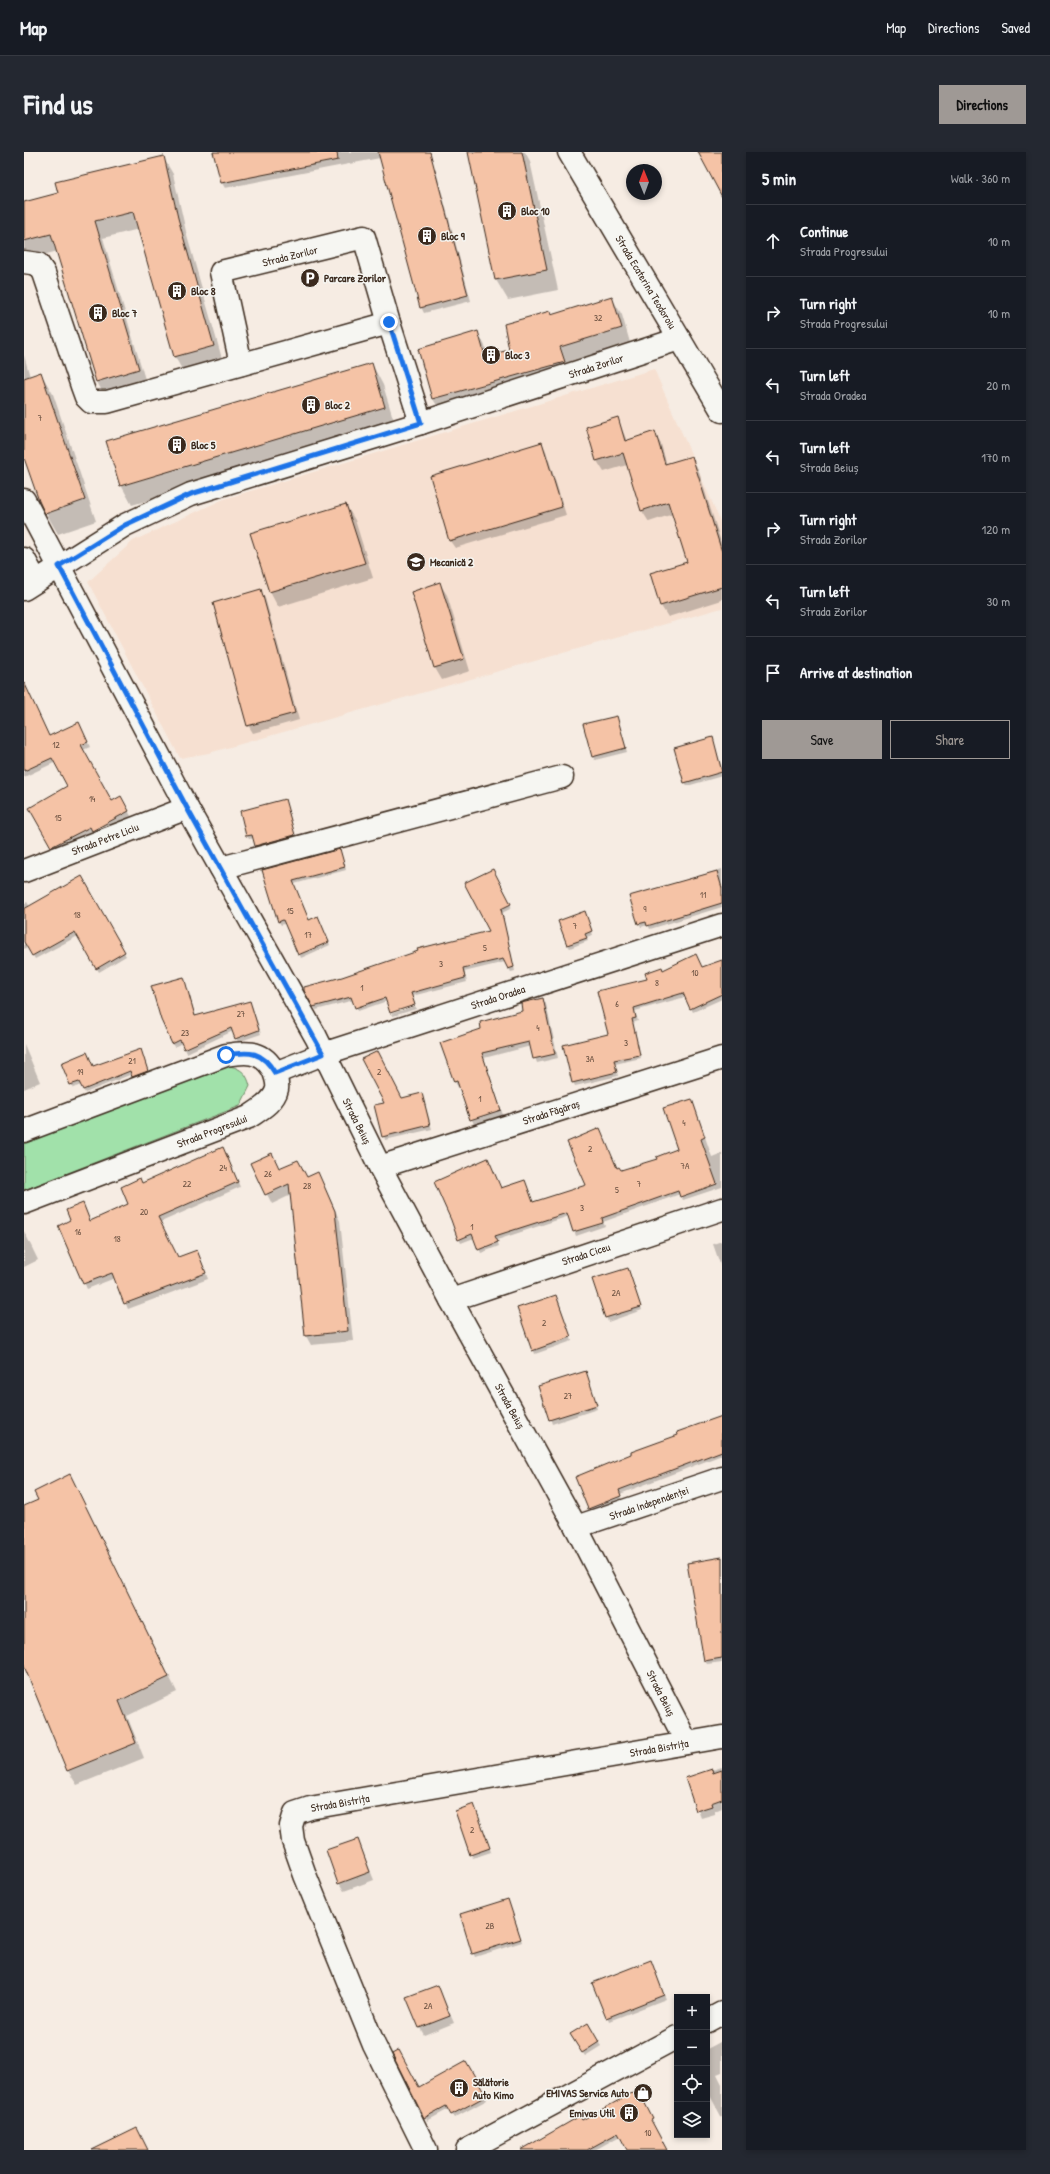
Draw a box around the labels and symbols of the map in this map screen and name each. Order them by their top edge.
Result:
north arrow [626,164,662,200]
building icon: Bloc 10 [496,200,518,222]
place label: Bloc 10 [521,204,550,218]
building icon: Bloc 9 [416,225,438,247]
place label: Bloc 9 [441,229,465,243]
street label: Strada Ecaterina Teodoroiu [612,233,680,332]
street label: Strada Zorilor [261,242,320,270]
parking icon: Parcare Zorilor [299,267,321,289]
place label: Parcare Zorilor [324,271,387,285]
building icon: Bloc 8 [166,280,188,302]
place label: Bloc 8 [191,284,216,298]
building icon: Bloc 7 [87,302,109,324]
place label: Bloc 7 [112,306,138,320]
house number: 32 [594,312,603,324]
route end [380,313,398,331]
building icon: Bloc 3 [480,344,502,366]
place label: Bloc 3 [505,348,530,362]
street label: Strada Zorilor [567,350,626,381]
building icon: Bloc 2 [300,394,322,416]
place label: Bloc 2 [325,398,351,412]
house number: 7 [38,412,43,424]
building icon: Bloc 5 [166,434,188,456]
place label: Bloc 5 [191,438,216,452]
school or university icon: Mecanică 2 [405,551,427,573]
place label: Mecanică 2 [430,555,474,569]
house number: 12 [52,739,61,751]
house number: 14 [89,793,96,805]
house number: 15 [54,812,62,824]
street label: Strada Petre Liciu [69,820,141,858]
house number: 11 [700,889,706,901]
house number: 9 [643,903,647,915]
house number: 15 [286,905,294,917]
house number: 18 [73,909,81,921]
house number: 7 [573,920,578,932]
house number: 17 [304,929,312,941]
house number: 5 [483,942,487,954]
house number: 3 [439,958,443,970]
house number: 10 [691,967,699,979]
house number: 8 [655,977,659,989]
street label: Strada Oradea [469,981,528,1012]
house number: 1 [360,982,364,994]
house number: 6 [615,998,619,1010]
house number: 27 [237,1008,246,1020]
house number: 4 [536,1022,540,1034]
house number: 23 [181,1027,189,1039]
house number: 3 [624,1037,628,1049]
route start [217,1046,235,1064]
house number: 3A [586,1053,595,1065]
house number: 21 [128,1055,136,1067]
house number: 19 [77,1066,84,1078]
house number: 2 [377,1066,382,1078]
house number: 1 [478,1093,482,1105]
street label: Strada Beiuș [340,1096,374,1146]
street label: Strada Făgăraș [521,1096,581,1128]
street label: Strada Progresului [175,1111,249,1151]
house number: 4 [682,1117,686,1129]
house number: 2 [588,1143,593,1155]
house number: 7A [681,1160,690,1172]
house number: 24 [219,1162,227,1174]
house number: 26 [264,1168,272,1180]
house number: 22 [183,1178,192,1190]
house number: 7 [637,1178,642,1190]
house number: 28 [303,1180,311,1192]
house number: 5 [615,1184,619,1196]
house number: 3 [580,1202,584,1214]
house number: 20 [140,1206,148,1218]
house number: 1 [470,1221,474,1233]
house number: 16 [75,1226,82,1238]
house number: 18 [113,1233,121,1245]
street label: Strada Ciceu [560,1239,613,1268]
house number: 2A [612,1287,621,1299]
house number: 2 [542,1317,547,1329]
street label: Strada Beiuș [492,1381,528,1431]
house number: 27 [564,1390,573,1402]
street label: Strada Independenței [607,1483,691,1523]
street label: Strada Beiuș [644,1668,678,1718]
street label: Strada Bistrița [629,1736,690,1760]
street label: Strada Bistrița [310,1791,371,1815]
house number: 2 [470,1824,475,1836]
house number: 2B [486,1920,495,1932]
house number: 2A [424,2000,433,2012]
place label: Sălătorie Auto Kimo [473,2075,514,2102]
building icon: Sălătorie Auto Kimo [448,2077,470,2099]
shop icon: EMIVAS Service Auto [632,2082,654,2104]
place label: EMIVAS Service Auto [546,2086,630,2100]
building icon: Emivas Util [618,2102,640,2124]
place label: Emivas Util [569,2106,616,2120]
house number: 10 [644,2127,652,2139]

